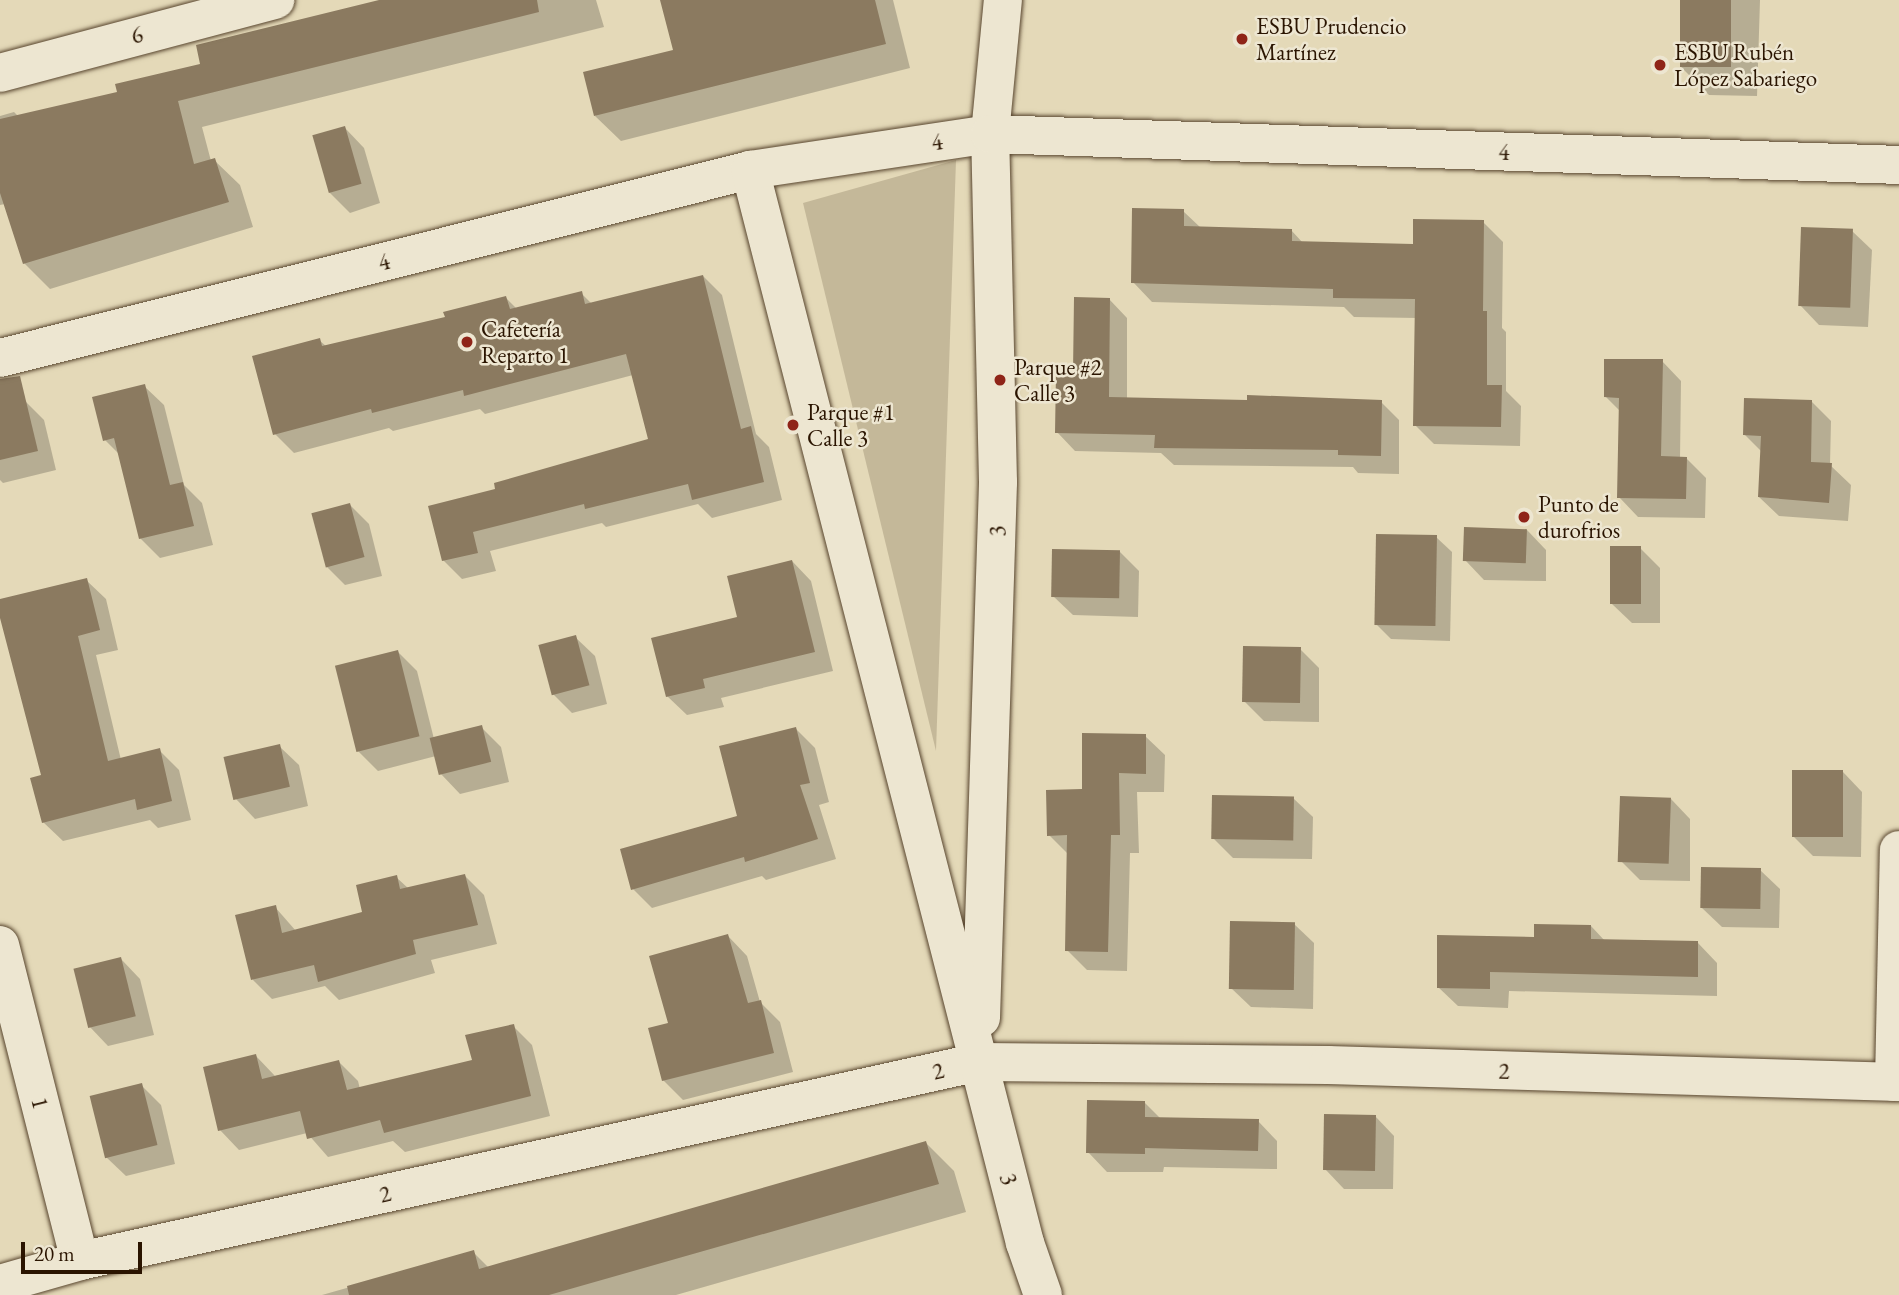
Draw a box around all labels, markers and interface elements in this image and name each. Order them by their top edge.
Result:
place label: ESBU Prudencio Martínez [1256,12,1406,66]
street label: 6 [128,20,146,50]
marker: ESBU Prudencio Martínez [1234,31,1250,47]
place label: ESBU Rubén López Sabariego [1674,38,1817,92]
marker: ESBU Rubén López Sabariego [1652,57,1668,73]
street label: 4 [930,128,944,156]
street label: 4 [1498,138,1510,166]
street label: 4 [375,247,393,277]
place label: Cafetería Reparto 1 [481,315,569,369]
marker: Cafetería Reparto 1 [459,334,475,350]
place label: Parque #2 Calle 3 [1014,353,1102,407]
marker: Parque #2 Calle 3 [992,372,1008,388]
place label: Parque #1 Calle 3 [807,398,895,452]
marker: Parque #1 Calle 3 [785,417,801,433]
place label: Punto de durofrios [1538,490,1620,544]
marker: Punto de durofrios [1516,509,1532,525]
street label: 3 [983,525,1011,537]
street label: 2 [930,1056,946,1086]
street label: 2 [1498,1057,1510,1085]
street label: 1 [25,1094,55,1112]
street label: 3 [994,1170,1024,1188]
street label: 2 [377,1179,393,1209]
scale bar [24,1228,145,1272]
text: 20 m [34,1240,75,1267]

